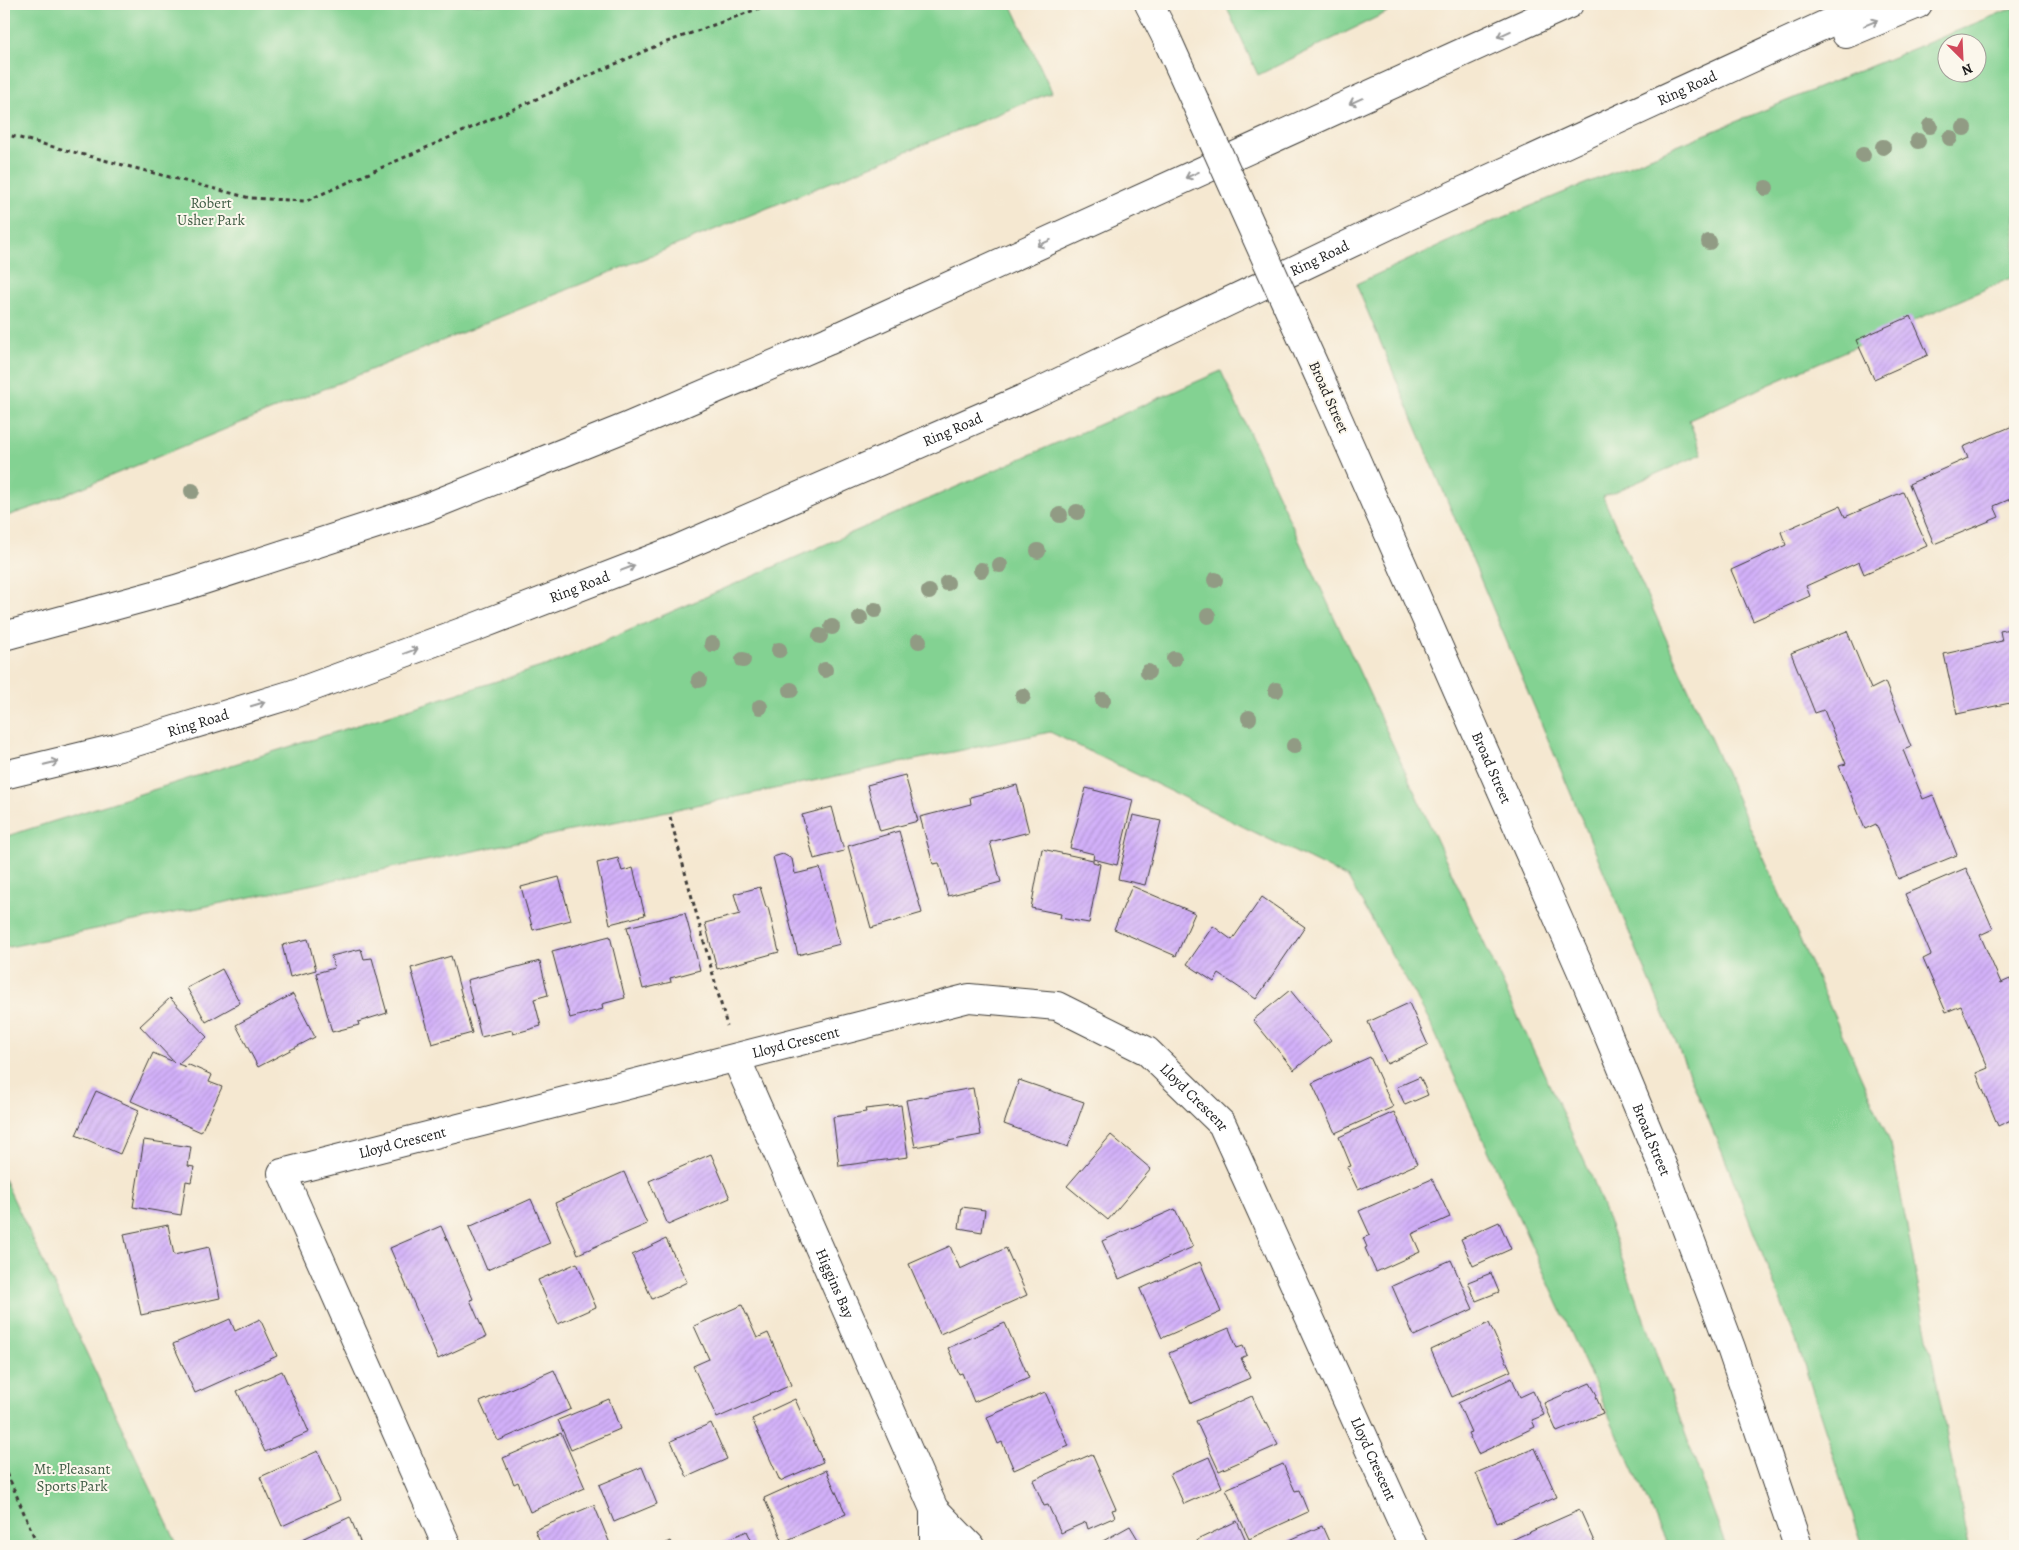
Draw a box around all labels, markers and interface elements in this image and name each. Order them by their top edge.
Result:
one-way arrow [1863,18,1878,28]
one-way arrow [1497,29,1512,39]
north arrow [1936,32,1986,82]
text: N [1959,59,1976,80]
street label: Ring Road [1654,65,1721,110]
one-way arrow [1349,96,1364,106]
one-way arrow [1185,171,1200,181]
park label: Robert Usher Park [177,193,245,230]
street label: Ring Road [1287,235,1353,281]
one-way arrow [1037,238,1052,248]
street label: Broad Street [1304,358,1354,436]
street label: Ring Road [919,407,986,451]
one-way arrow [620,563,636,572]
street label: Ring Road [546,566,613,608]
one-way arrow [403,646,418,655]
one-way arrow [249,699,265,709]
street label: Ring Road [165,704,232,742]
street label: Broad Street [1467,728,1516,807]
one-way arrow [43,758,59,768]
street label: Lloyd Crescent [750,1021,842,1063]
street label: Lloyd Crescent [1155,1059,1234,1134]
street label: Broad Street [1628,1100,1676,1179]
street label: Lloyd Crescent [356,1122,448,1163]
street label: Higgins Bay [811,1245,859,1322]
street label: Lloyd Crescent [1346,1414,1401,1504]
park label: Mt. Pleasant Sports Park [34,1459,110,1496]

